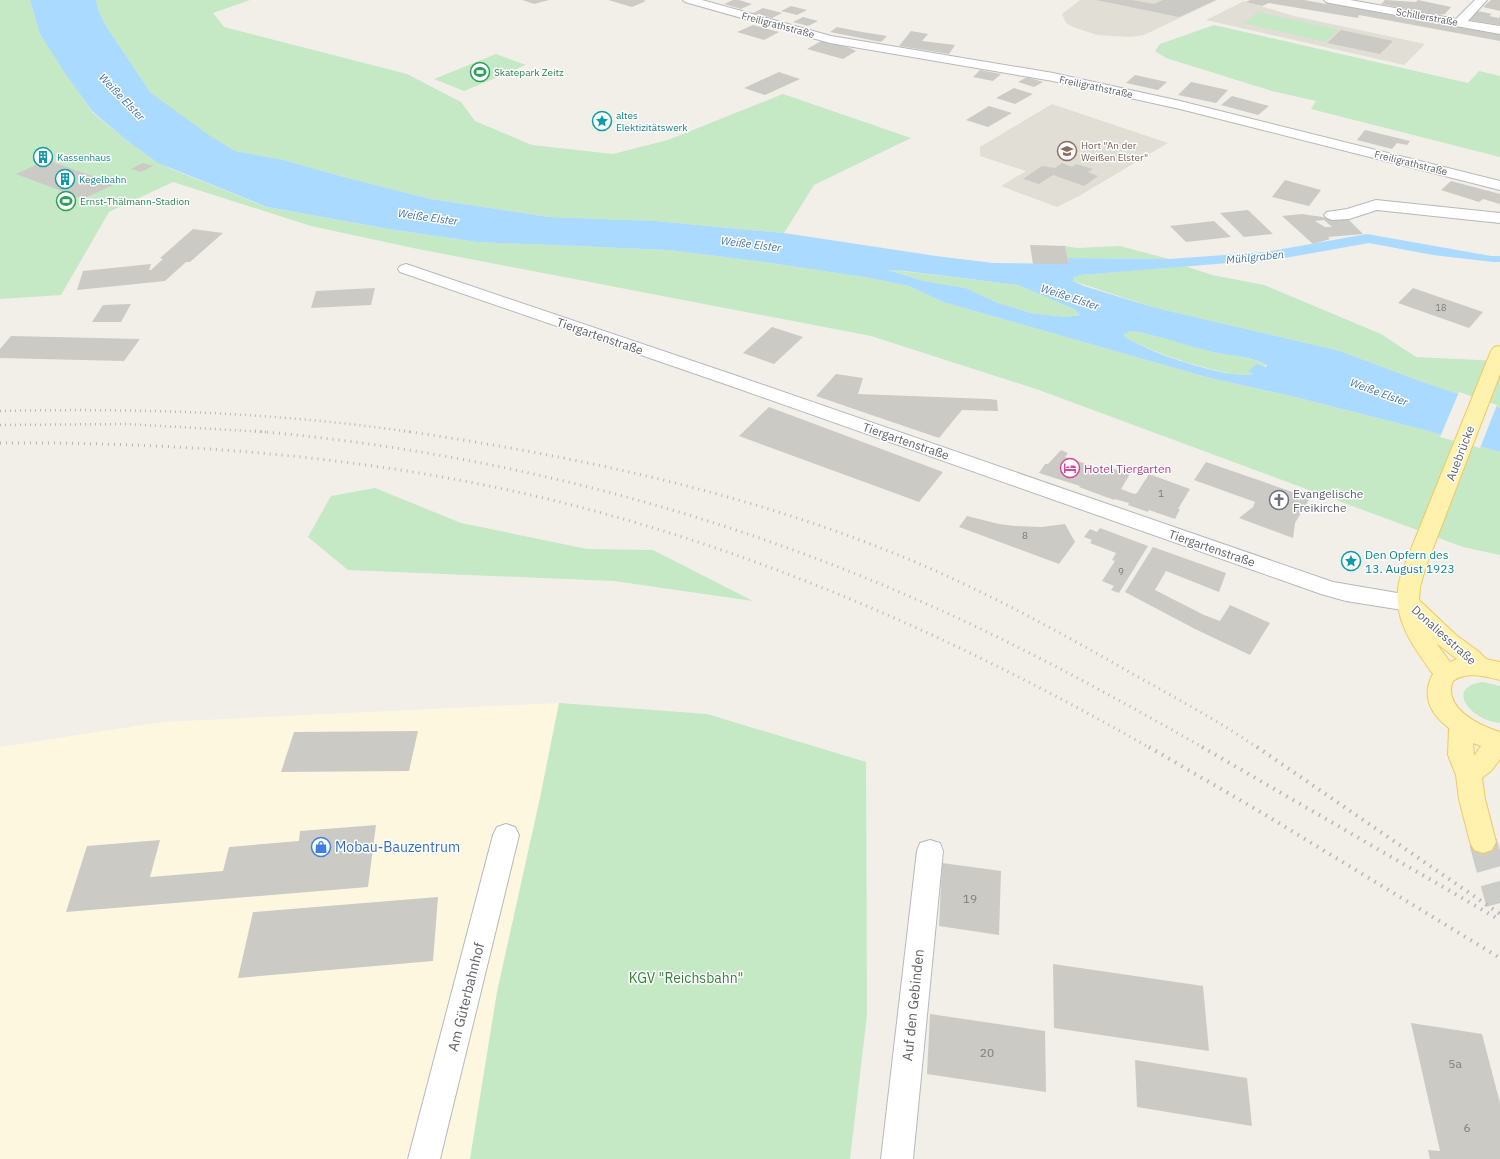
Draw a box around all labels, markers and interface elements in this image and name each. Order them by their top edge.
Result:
street label: Schillerstraße [1395,5,1460,29]
street label: Freiligrathstraße [740,9,816,41]
sports icon: Skatepark Zeitz [469,61,491,83]
place label: Skatepark Zeitz [494,66,564,79]
water label: Weiße Elster [96,70,149,124]
street label: Freiligrathstraße [1058,73,1134,101]
place label: altes Elektizitätswerk [616,109,688,134]
place icon: altes Elektizitätswerk [591,110,613,132]
place label: Hort "An der Weißen Elster" [1081,139,1148,164]
school or university icon: Hort "An der Weißen Elster" [1056,140,1078,162]
building icon: Kassenhaus [32,146,54,168]
street label: Freiligrathstraße [1373,148,1449,178]
place label: Kassenhaus [57,151,111,164]
building icon: Kegelbahn [54,168,76,190]
place label: Kegelbahn [79,173,127,186]
sports icon: Ernst-Thälmann-Stadion [55,190,77,212]
place label: Ernst-Thälmann-Stadion [80,195,190,208]
water label: Weiße Elster [397,206,460,228]
water label: Weiße Elster [720,233,783,255]
water label: Mühlgraben [1225,247,1285,267]
water label: Weiße Elster [1039,281,1102,313]
house number: 18 [1436,302,1446,313]
street label: Tiergartenstraße [555,314,646,358]
water label: Weiße Elster [1348,375,1411,409]
street label: Tiergartenstraße [861,419,952,463]
street label: Auebrücke [1443,423,1478,483]
hotel icon: Hotel Tiergarten [1059,457,1081,479]
place label: Hotel Tiergarten [1084,461,1171,476]
place label: Evangelische Freikirche [1293,486,1364,515]
house number: 1 [1158,487,1164,500]
church icon: Evangelische Freikirche [1268,489,1290,511]
street label: Tiergartenstraße [1167,526,1258,570]
house number: 8 [1022,529,1028,542]
place label: Den Opfern des 13. August 1923 [1365,547,1455,576]
place icon: Den Opfern des 13. August 1923 [1340,550,1362,572]
house number: 9 [1118,565,1124,578]
street label: Donaliesstraße [1409,602,1480,668]
shop icon: Mobau-Bauzentrum [310,836,332,858]
place label: Mobau-Bauzentrum [335,838,460,856]
house number: 19 [963,891,977,906]
street label: Am Güterbahnhof [444,940,488,1053]
street label: Auf den Gebinden [898,948,928,1062]
park label: KGV "Reichsbahn" [629,969,743,987]
house number: 20 [980,1045,994,1060]
house number: 5a [1448,1056,1462,1071]
house number: 6 [1463,1120,1471,1135]

